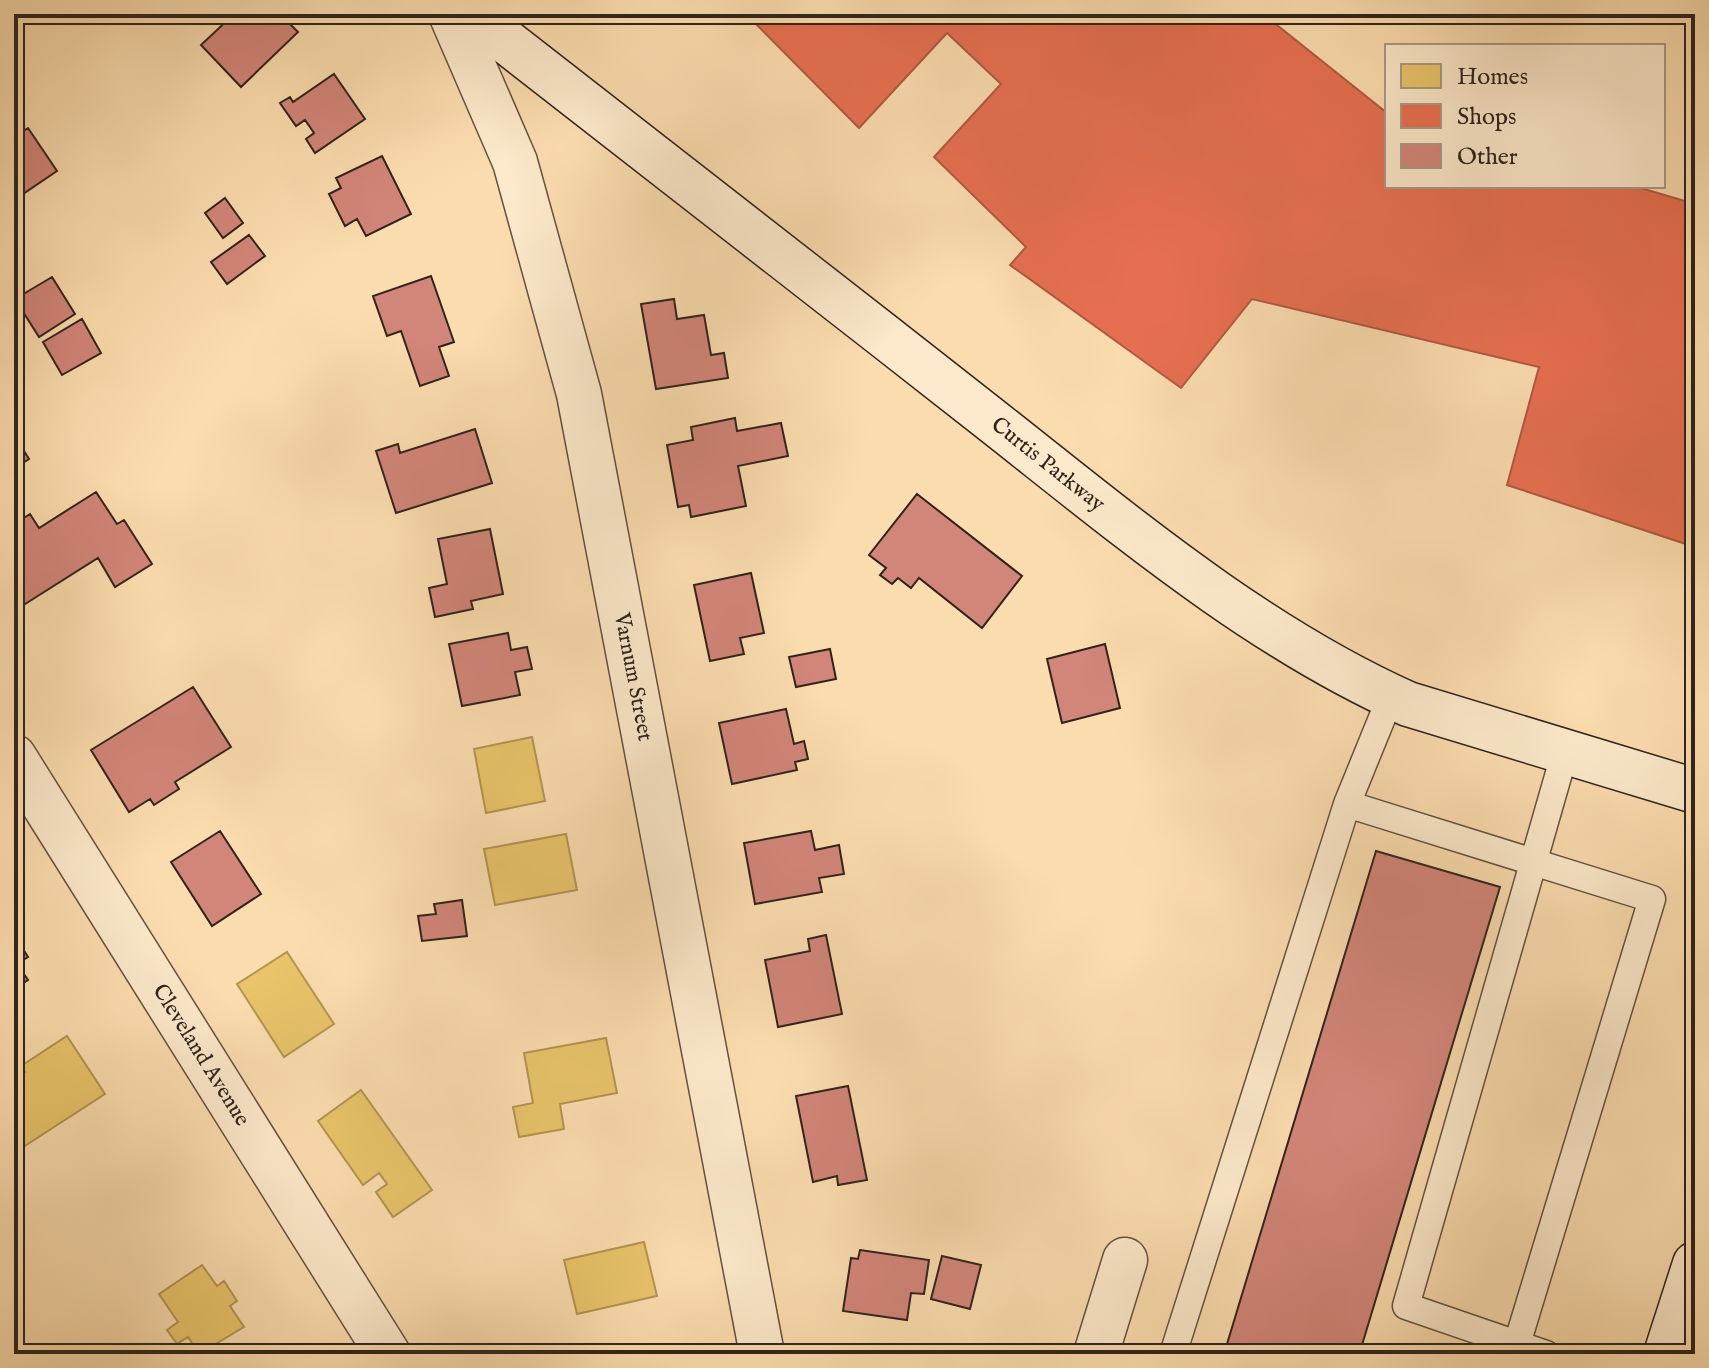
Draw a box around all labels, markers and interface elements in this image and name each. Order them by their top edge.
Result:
legend [1385,44,1665,188]
text: Homes [1457,62,1528,93]
text: Shops [1457,102,1516,133]
text: Other [1457,142,1518,173]
street label: Curtis Parkway [985,411,1111,518]
street label: Varnum Street [607,609,659,744]
street label: Cleveland Avenue [146,979,256,1132]

